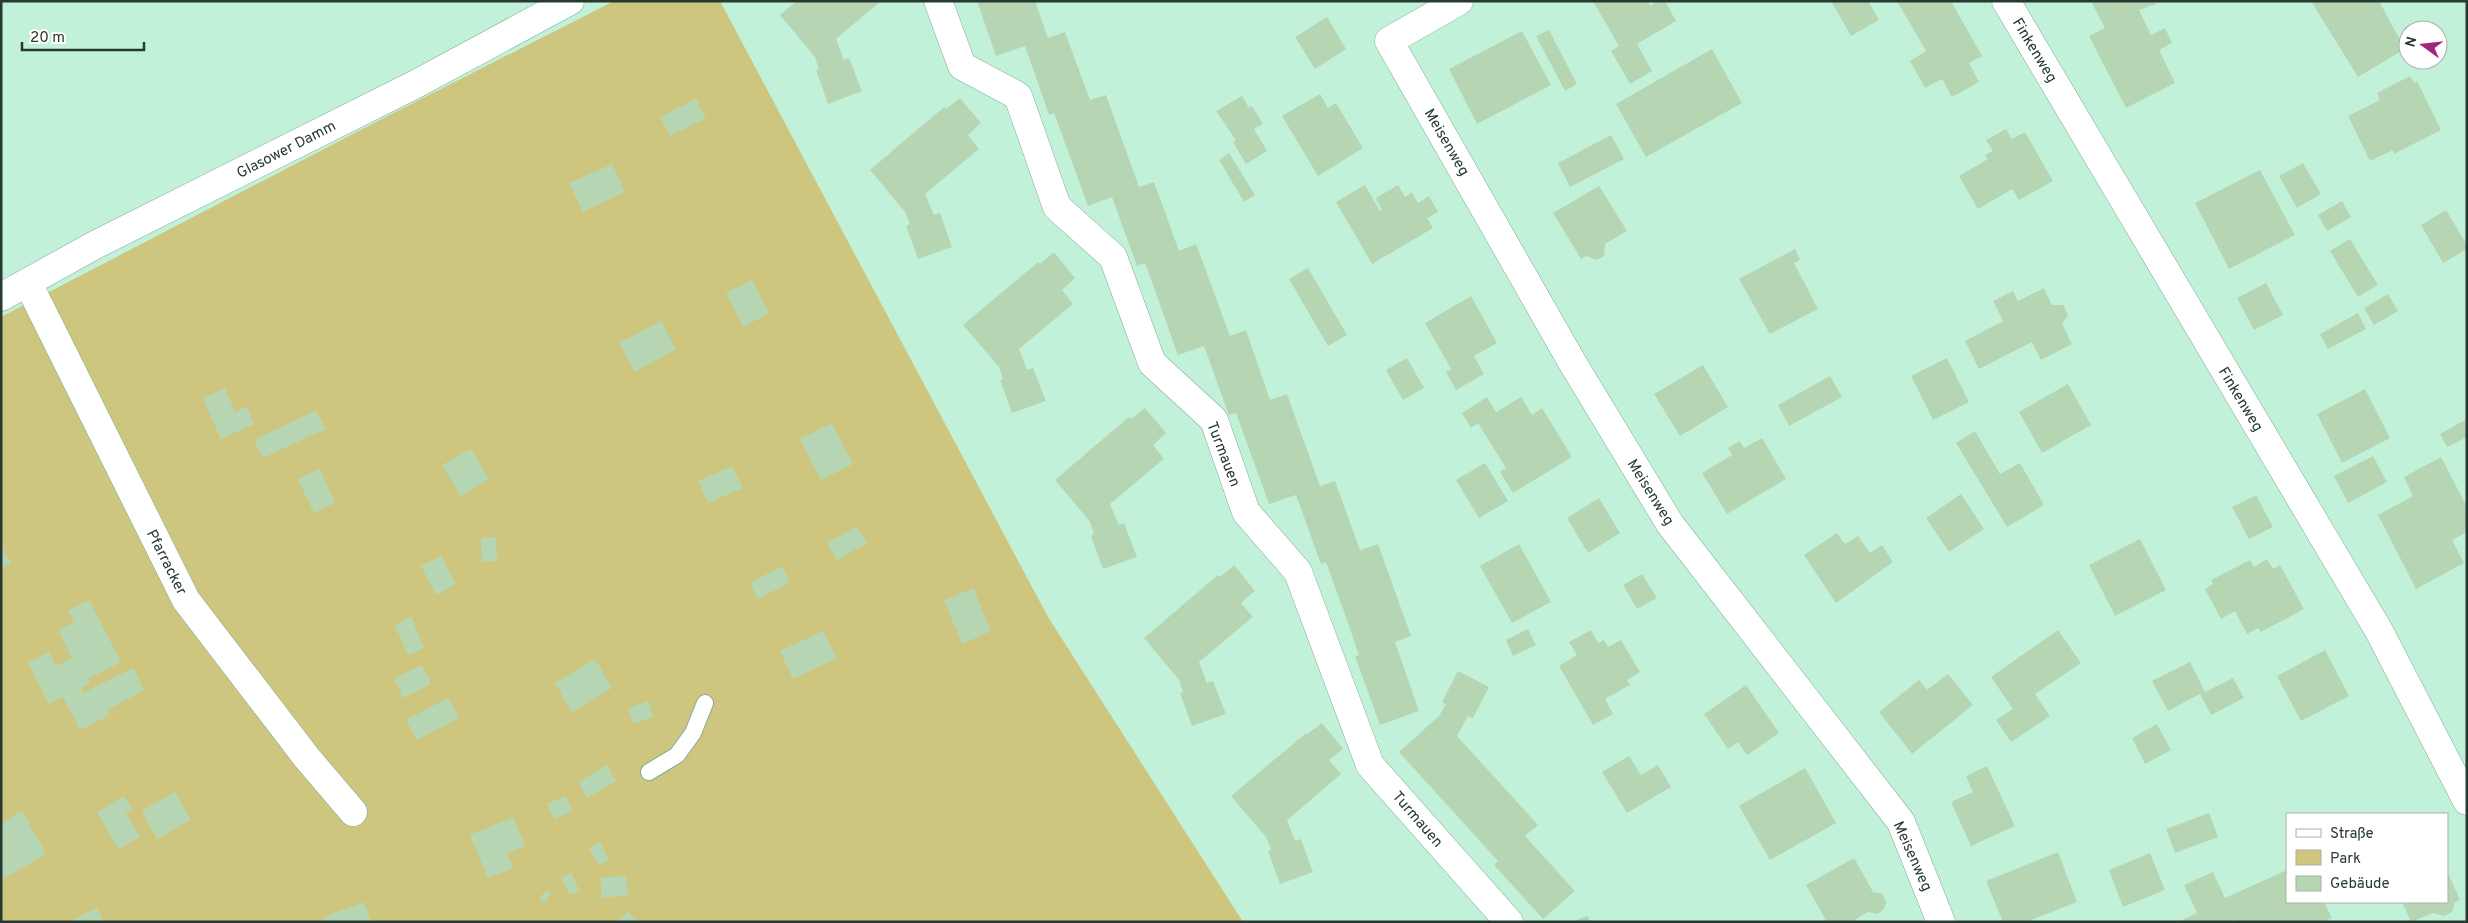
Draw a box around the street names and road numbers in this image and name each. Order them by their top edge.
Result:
street label: Finkenweg [2007,15,2060,87]
street label: Meisenweg [1419,106,1473,180]
street label: Glasower Damm [234,117,340,184]
street label: Finkenweg [2213,364,2266,436]
street label: Turmauen [1202,419,1244,490]
street label: Meisenweg [1622,456,1678,530]
street label: Pfarracker [141,527,190,599]
street label: Turmauen [1387,788,1446,852]
street label: Meisenweg [1888,819,1936,895]

